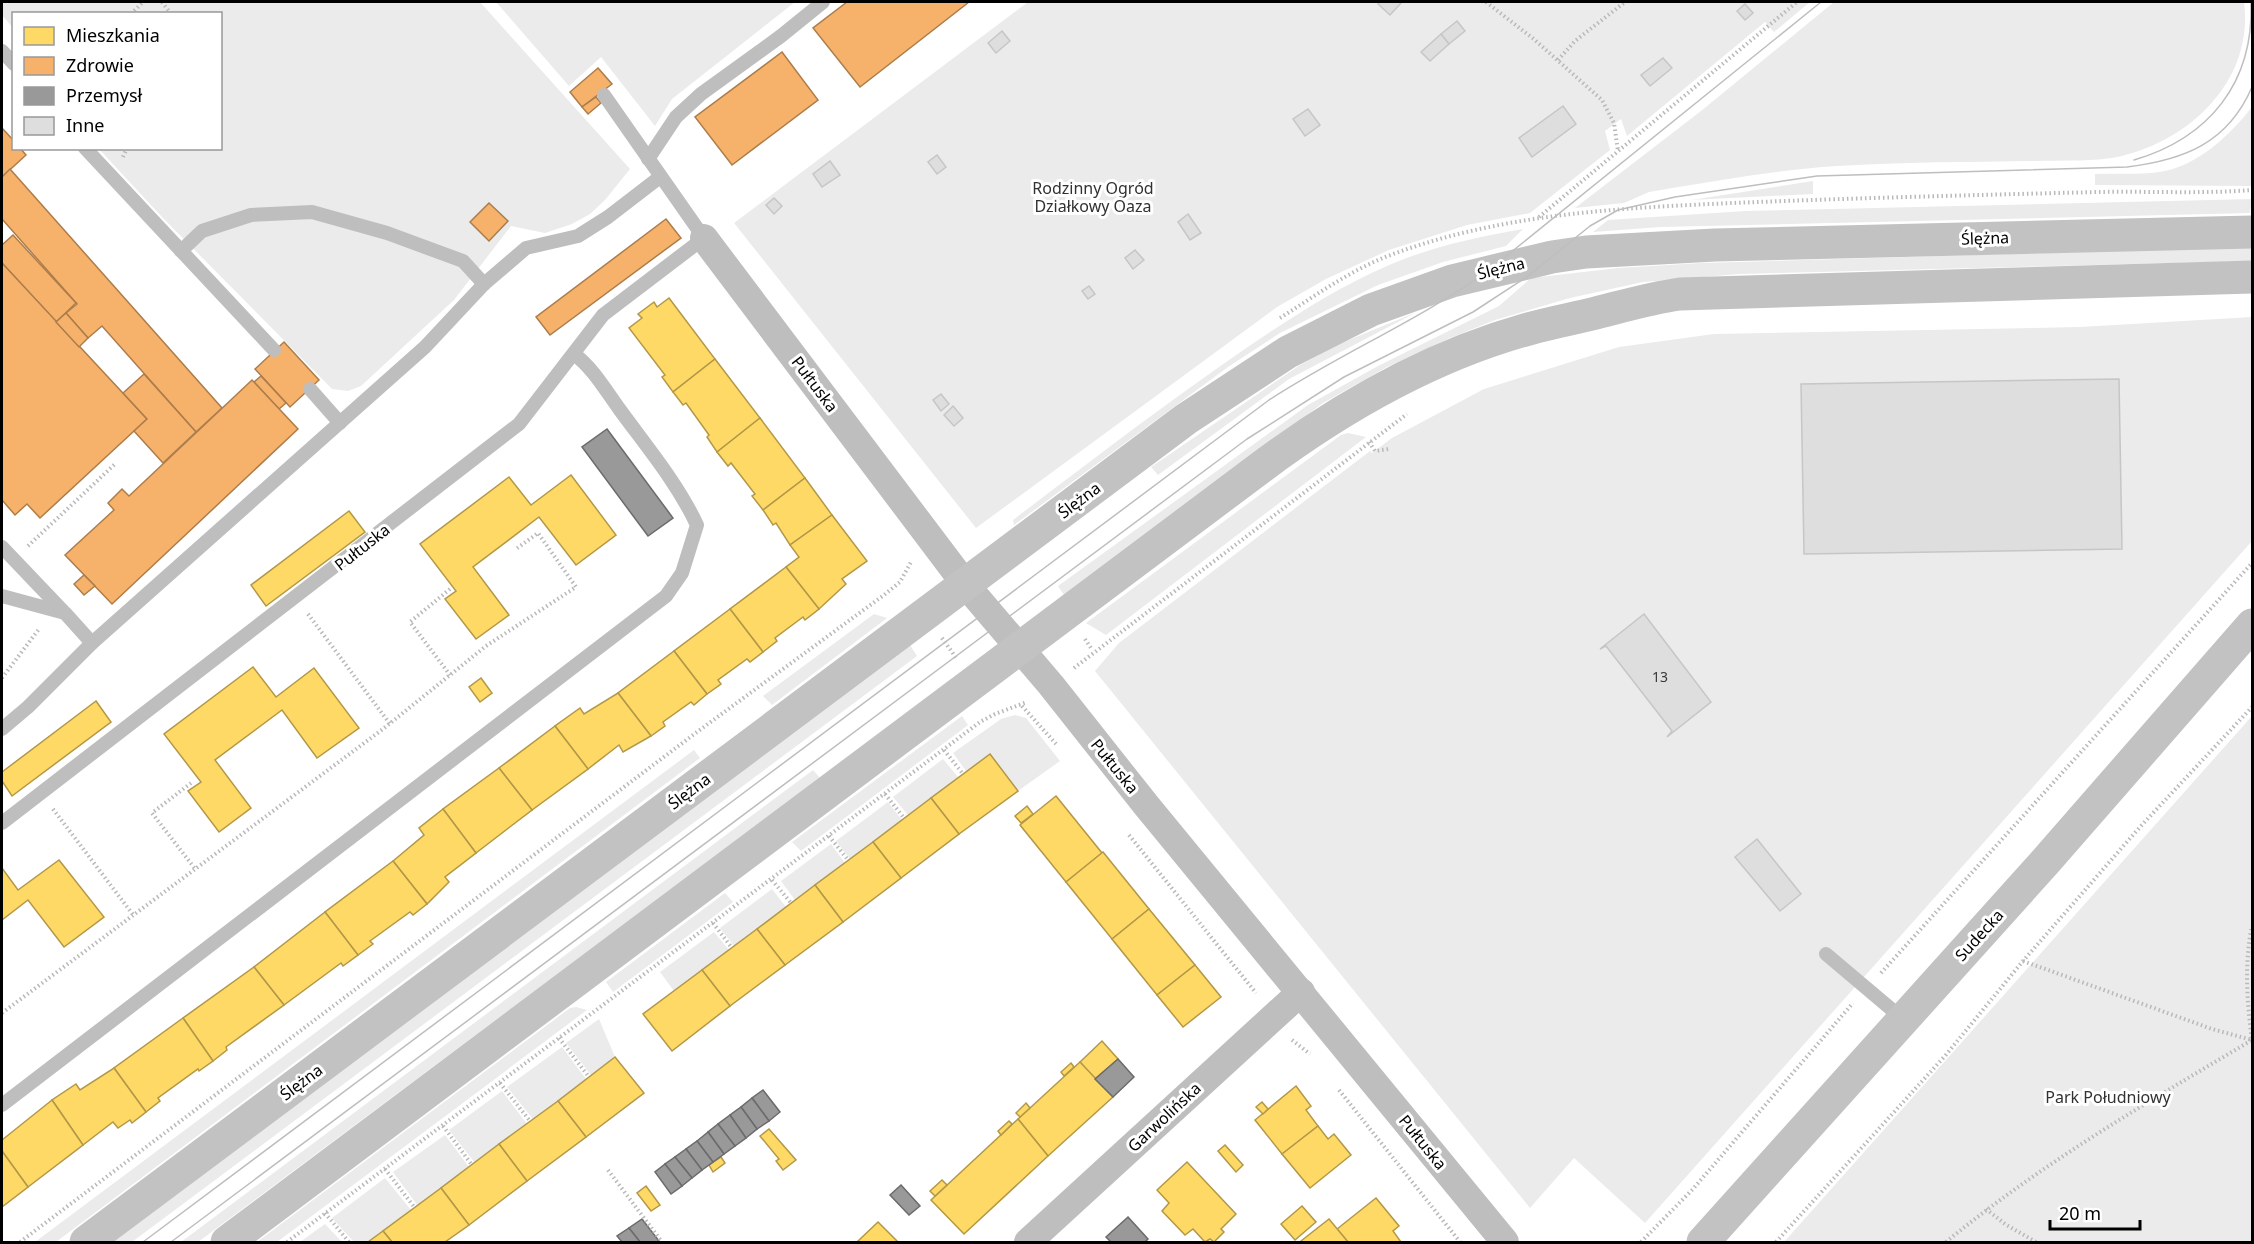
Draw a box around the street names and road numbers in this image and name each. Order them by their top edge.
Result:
street label: Ślężna [1961,226,2009,250]
street label: Ślężna [1475,251,1527,285]
street label: Pułtuska [787,352,843,416]
street label: Ślężna [1053,477,1105,523]
street label: Pułtuska [330,518,394,576]
street label: Pułtuska [1086,734,1144,798]
street label: Ślężna [663,768,715,814]
street label: Sudecka [1950,904,2008,966]
street label: Ślężna [275,1059,327,1105]
street label: Garwolińska [1123,1077,1205,1157]
street label: Pułtuska [1394,1110,1452,1174]

